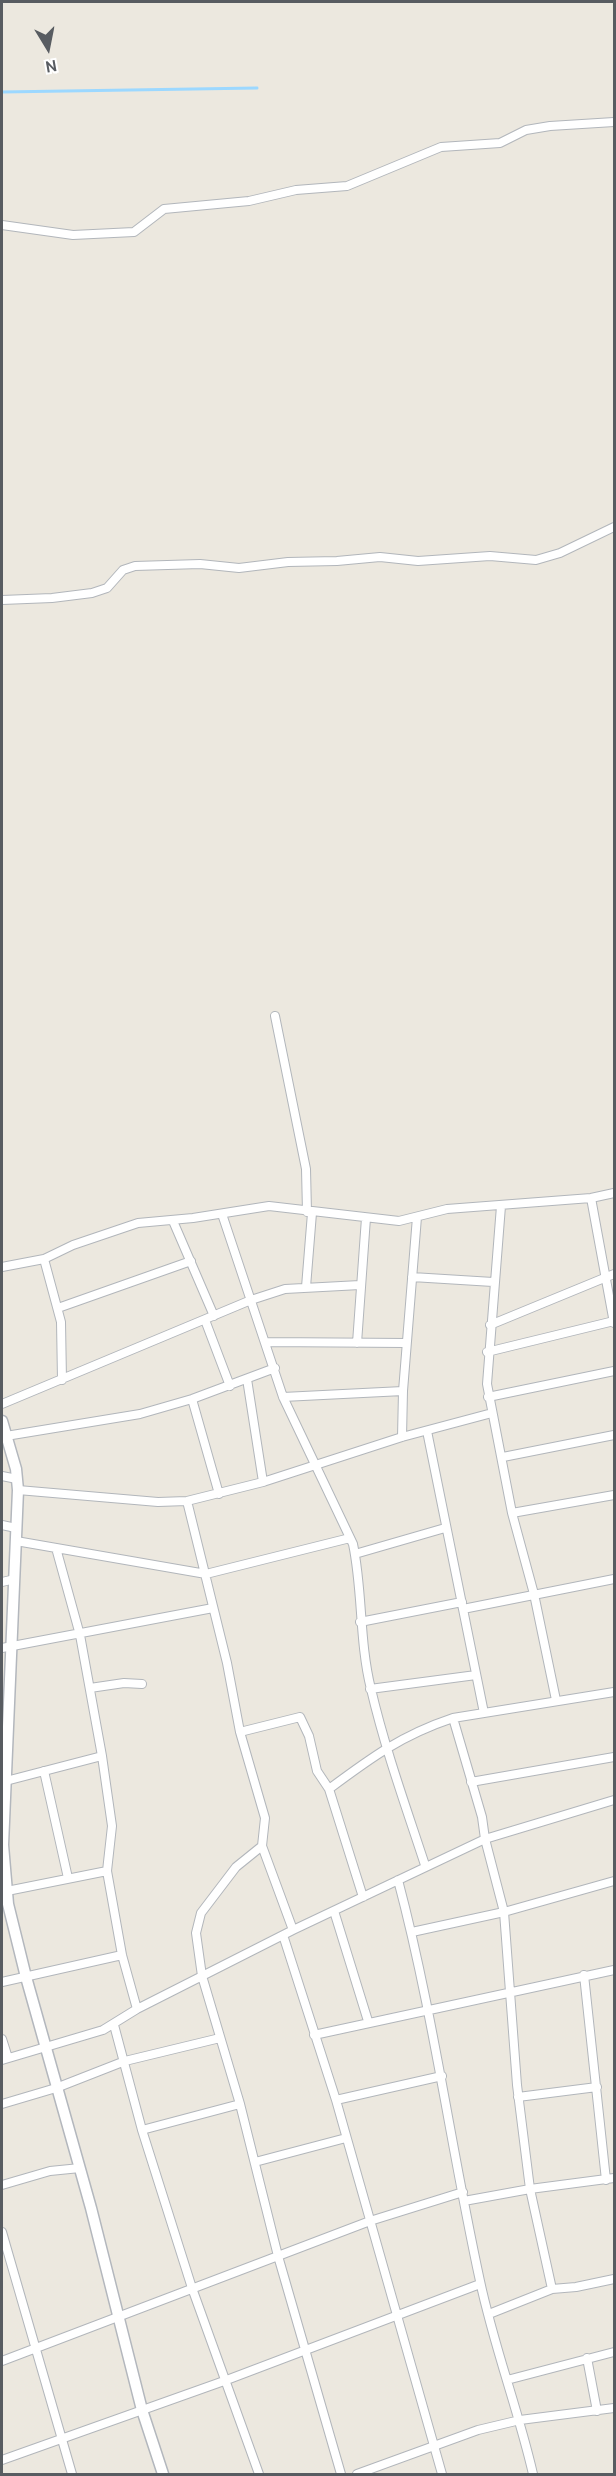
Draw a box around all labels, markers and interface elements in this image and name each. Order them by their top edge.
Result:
north arrow [18,18,78,78]
text: N [44,56,58,77]

